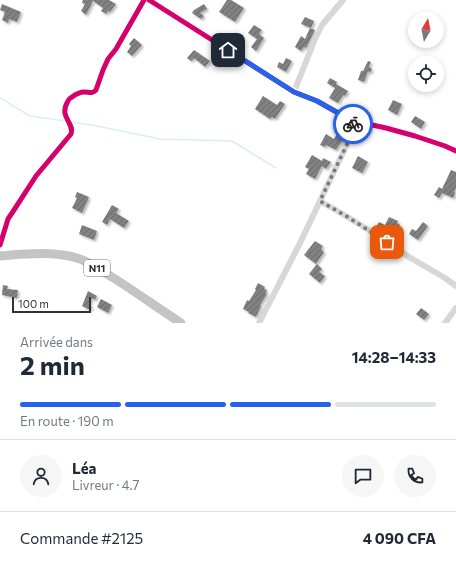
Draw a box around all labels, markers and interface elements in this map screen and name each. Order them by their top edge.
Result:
north arrow [408,12,444,48]
map controls [408,12,444,92]
pin [211,33,245,67]
icon: home [217,39,239,61]
button: locate [408,56,444,92]
courier [333,104,373,144]
icon: bike [342,113,364,135]
pin [370,225,404,259]
icon: bag [376,231,398,253]
road number: N11 [84,260,110,276]
scale bar [12,295,91,314]
text: 100 m [18,297,49,310]
text: Arrivée dans [20,334,93,350]
text: 14:28–14:33 [352,348,436,366]
text: 2 min [20,349,85,380]
text: En route · 190 m [20,413,114,429]
button: person [20,455,62,497]
button: chat [342,455,384,497]
button: phone [394,455,436,497]
text: Léa [72,459,97,477]
text: Livreur · 4.7 [72,477,139,493]
text: Commande #2125 [20,529,143,547]
text: 4 090 CFA [363,529,436,547]

